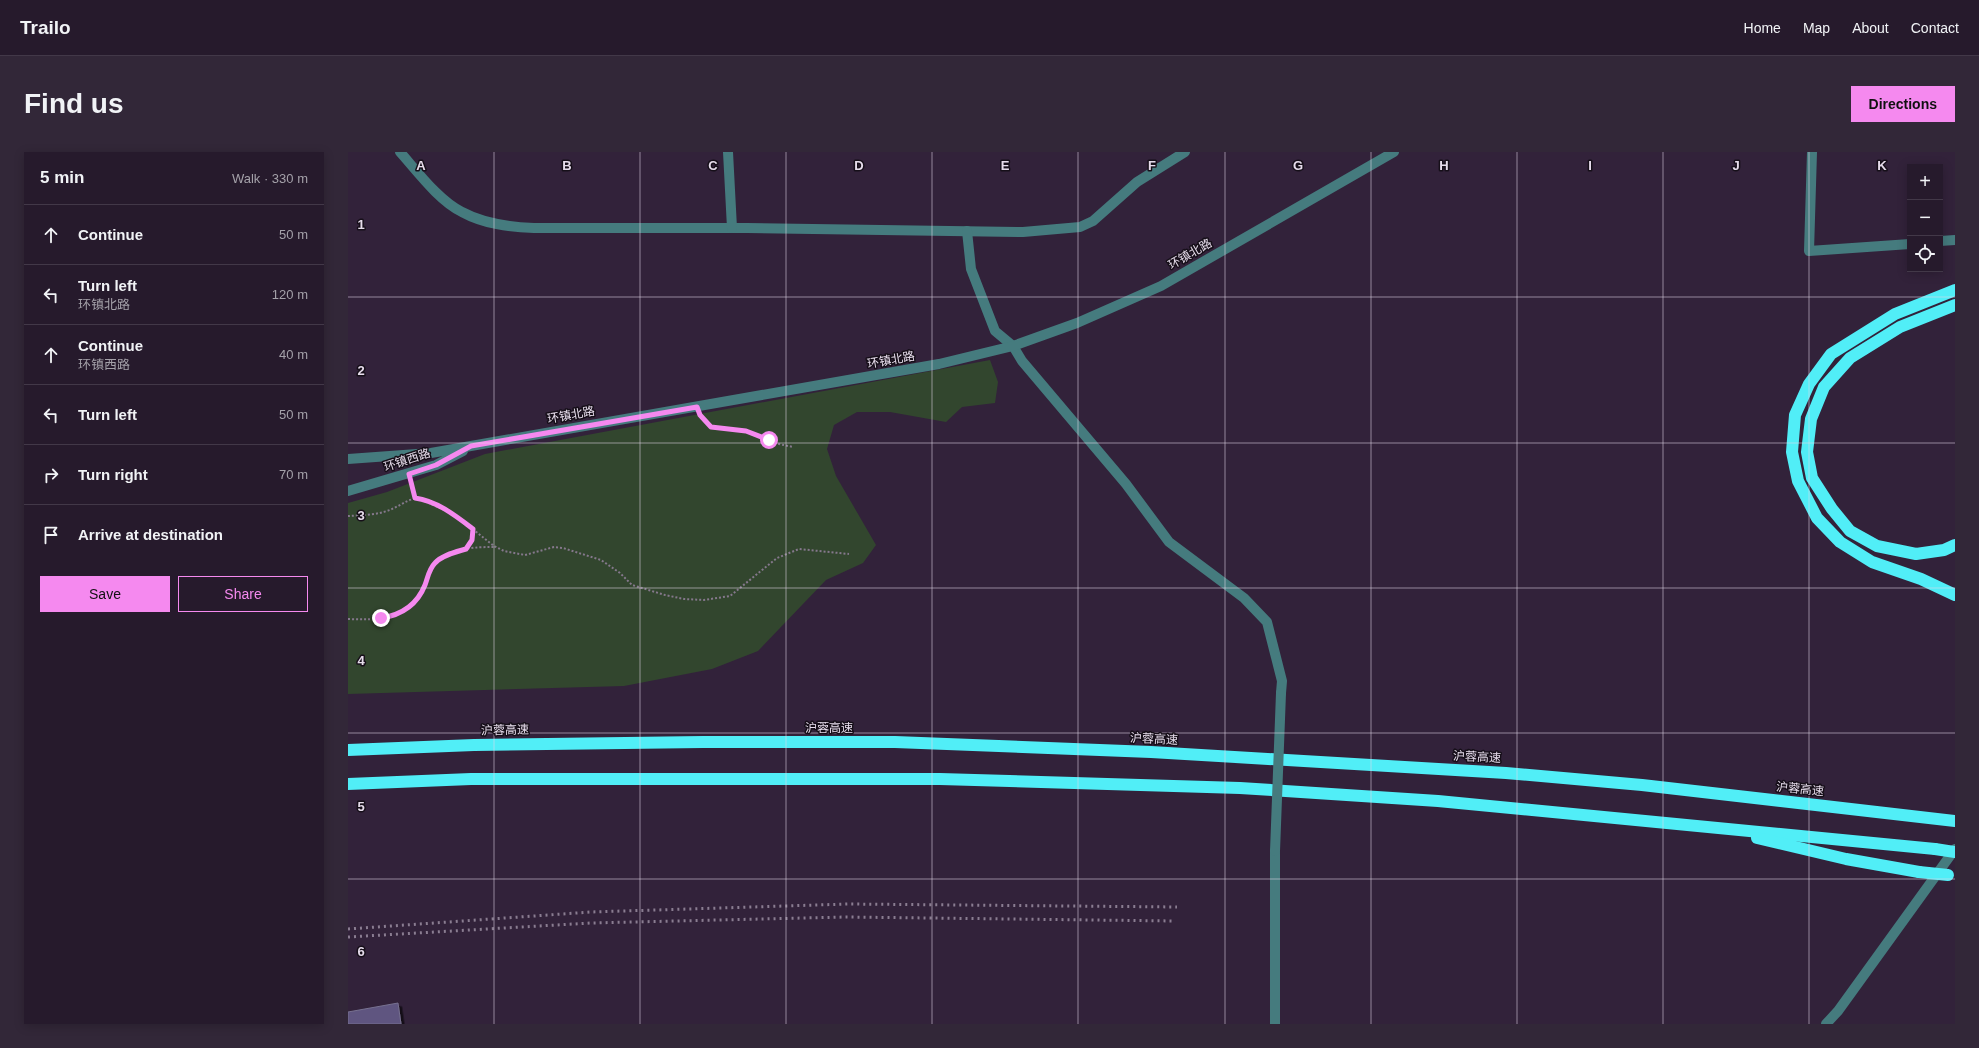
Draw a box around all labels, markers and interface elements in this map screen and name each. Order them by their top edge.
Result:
text: Trailo [20,17,71,38]
text: Home [1744,20,1781,36]
text: Map [1803,20,1830,36]
text: About [1852,20,1889,36]
text: Contact [1911,20,1959,36]
button: Directions [1851,86,1955,122]
text: Find us [24,88,124,119]
text: A [416,158,426,173]
text: B [562,158,572,173]
text: C [708,158,718,173]
text: D [854,158,864,173]
text: E [1001,158,1010,173]
text: F [1148,158,1156,173]
text: G [1293,158,1303,173]
text: H [1439,158,1449,173]
text: I [1588,158,1592,173]
text: J [1732,158,1740,173]
text: K [1877,158,1887,173]
map controls [1907,164,1943,272]
button: + [1907,164,1943,200]
text: 5 min [40,168,84,187]
text: Walk · 330 m [232,171,308,186]
button: − [1907,200,1943,236]
text: 1 [357,217,365,232]
icon: ahead [40,224,62,246]
text: Continue [78,226,143,243]
text: 50 m [279,227,308,242]
street label: 环镇北路 [1166,236,1214,272]
button: locate [1907,236,1943,272]
text: Turn left [78,277,137,294]
icon: left [40,284,62,306]
text: 120 m [272,287,308,302]
text: 环镇北路 [78,297,130,312]
text: Continue [78,337,143,354]
icon: ahead [40,344,62,366]
text: 40 m [279,347,308,362]
street label: 环镇北路 [866,349,916,371]
text: 环镇西路 [78,357,130,372]
text: 2 [357,363,365,378]
icon: left [40,404,62,426]
street label: 环镇北路 [546,404,596,426]
text: Turn left [78,406,137,423]
text: 50 m [279,407,308,422]
route start [760,431,778,449]
street label: 环镇西路 [382,446,432,474]
icon: right [40,464,62,486]
text: Turn right [78,466,148,483]
text: 70 m [279,467,308,482]
text: 3 [357,508,365,523]
icon: arrive [40,524,62,546]
text: Arrive at destination [78,526,223,543]
button: Save [40,576,170,612]
button: Share [178,576,308,612]
route end [372,609,390,627]
text: 4 [357,653,365,668]
street label: 沪蓉高速 [805,721,853,735]
street label: 沪蓉高速 [481,723,529,737]
street label: 沪蓉高速 [1130,731,1178,747]
street label: 沪蓉高速 [1453,749,1501,765]
street label: 沪蓉高速 [1775,780,1825,798]
text: 5 [357,799,365,814]
text: 6 [357,944,365,959]

